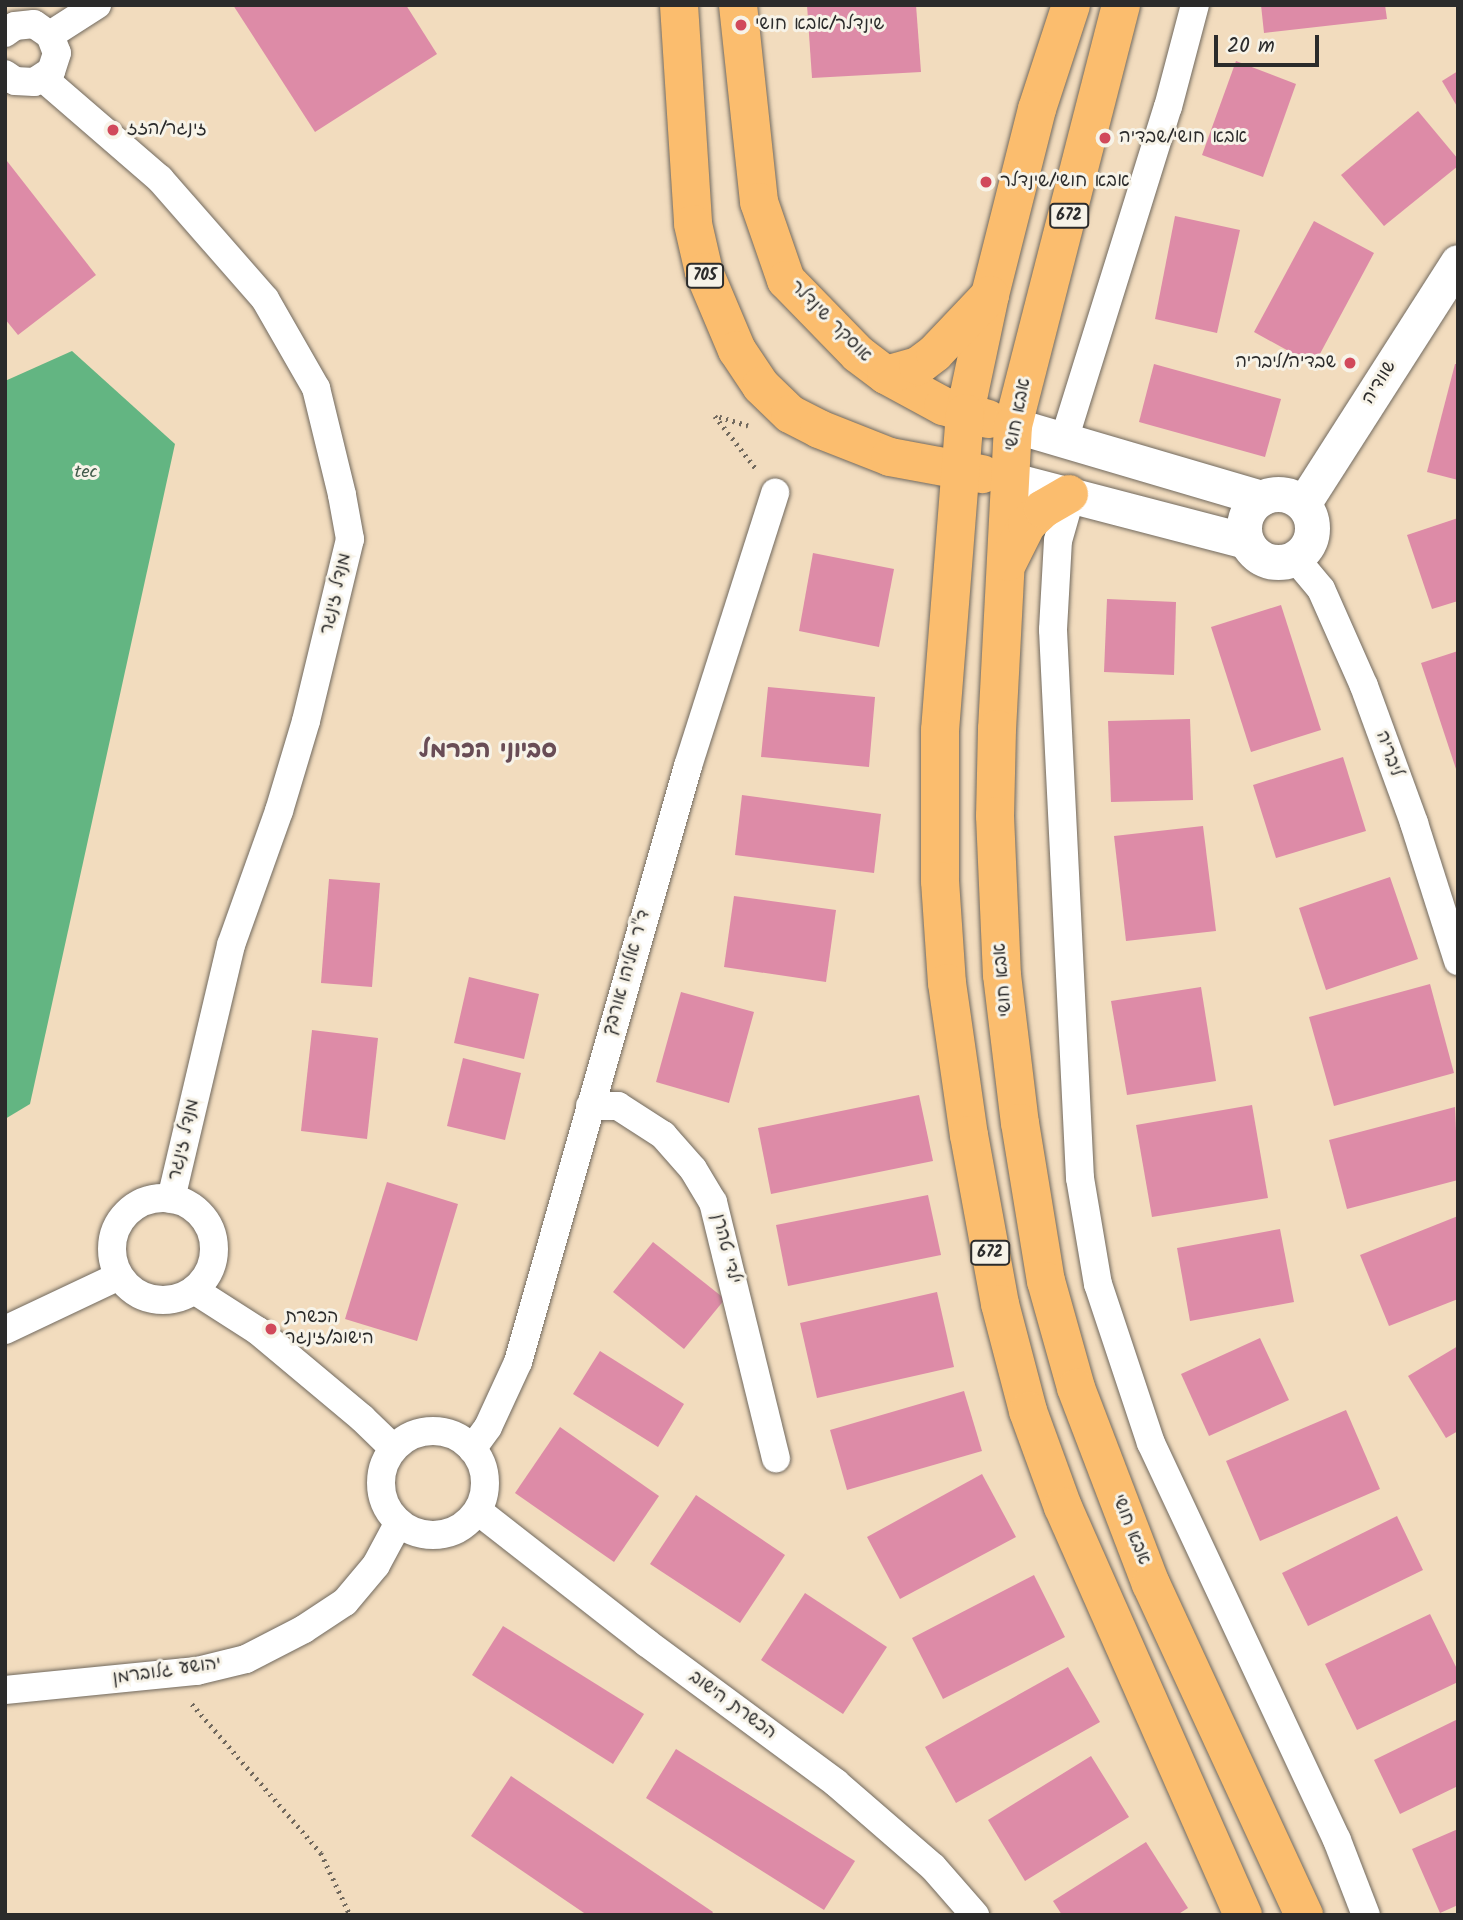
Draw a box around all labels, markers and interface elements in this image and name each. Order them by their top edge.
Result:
place label: שינדלר/אבא חושי [755,14,884,36]
marker: שינדלר/אבא חושי [733,17,749,33]
scale bar [1218,21,1323,65]
text: 20 m [1227,30,1275,63]
place label: זינגר/הזז [127,119,207,141]
marker: זינגר/הזז [105,122,121,138]
place label: אבא חושי/שבדיה [1119,127,1247,149]
marker: אבא חושי/שבדיה [1097,130,1113,146]
place label: אבא חושי/שינדלר [1000,171,1129,193]
marker: אבא חושי/שינדלר [978,174,994,190]
road number: 672 [1048,204,1090,229]
road number: 705 [686,264,724,288]
street label: אוסקר שינדלר [785,277,875,367]
place label: שבדיה/ליבריה [1235,352,1336,374]
marker: שבדיה/ליבריה [1342,355,1358,371]
street label: שוודיה [1358,357,1402,409]
street label: אבא חושי [1001,377,1037,453]
park label: tec [74,462,98,484]
street label: מנדל זינגר [317,551,357,637]
street label: ליבריה [1370,728,1406,780]
district label: סביוני הכרמל [419,737,557,765]
street label: ד"ר אליהו אורבך [600,908,656,1038]
street label: אבא חושי [990,942,1018,1018]
street label: מנדל זינגר [165,1097,205,1183]
street label: ילדי טהרן [706,1212,744,1286]
road number: 672 [969,1240,1011,1266]
place label: הכשרת הישוב/זינגר [285,1308,374,1350]
marker: הכשרת הישוב/זינגר [263,1321,279,1337]
street label: אבא חושי [1106,1492,1154,1568]
street label: יהושע גלוברמן [111,1654,223,1690]
street label: הכשרת הישוב [684,1667,780,1745]

